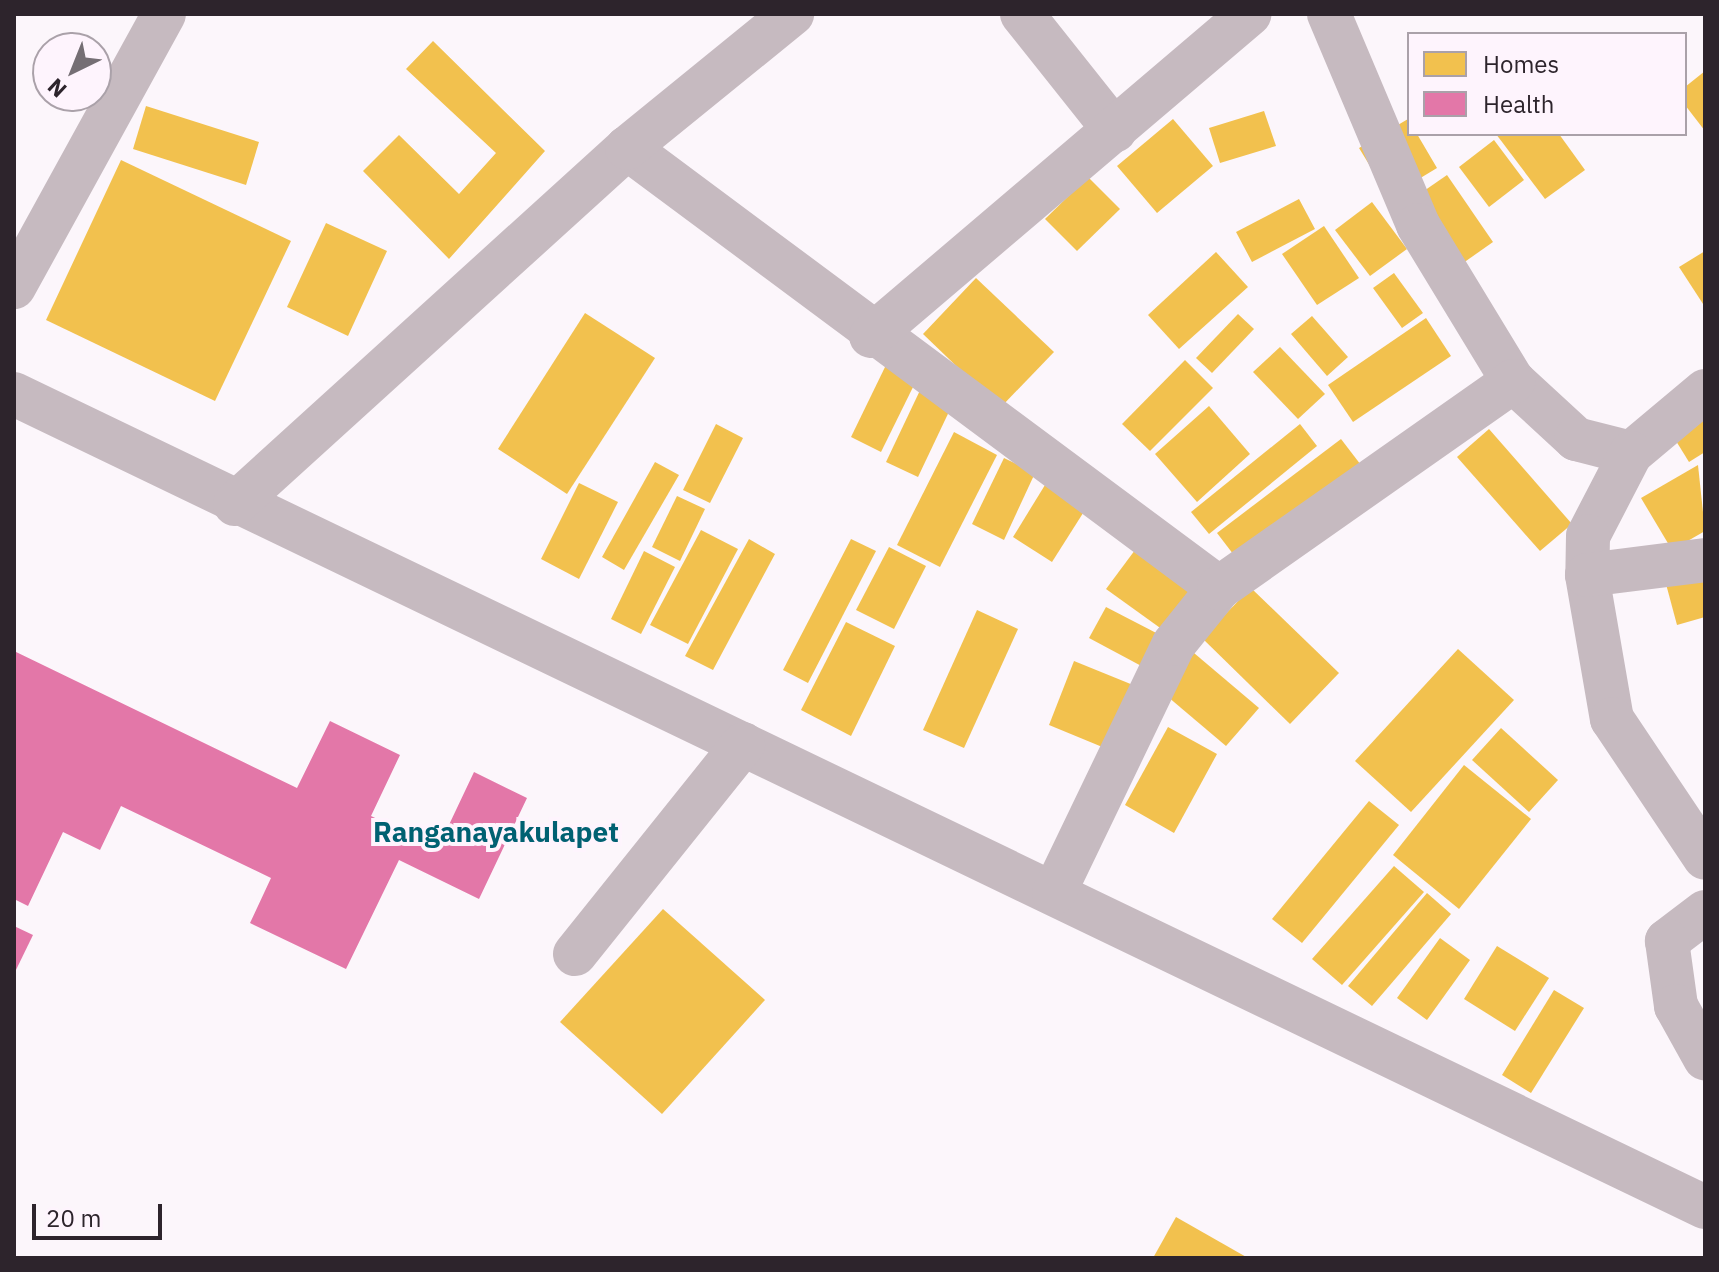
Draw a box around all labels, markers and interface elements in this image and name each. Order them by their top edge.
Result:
north arrow [32,32,112,112]
legend [1407,32,1687,136]
text: Homes [1483,48,1559,80]
text: N [41,72,72,104]
text: Health [1483,88,1554,120]
district label: Ranganayakulapet [373,815,619,849]
scale bar [36,1188,166,1238]
text: 20 m [46,1202,101,1234]

